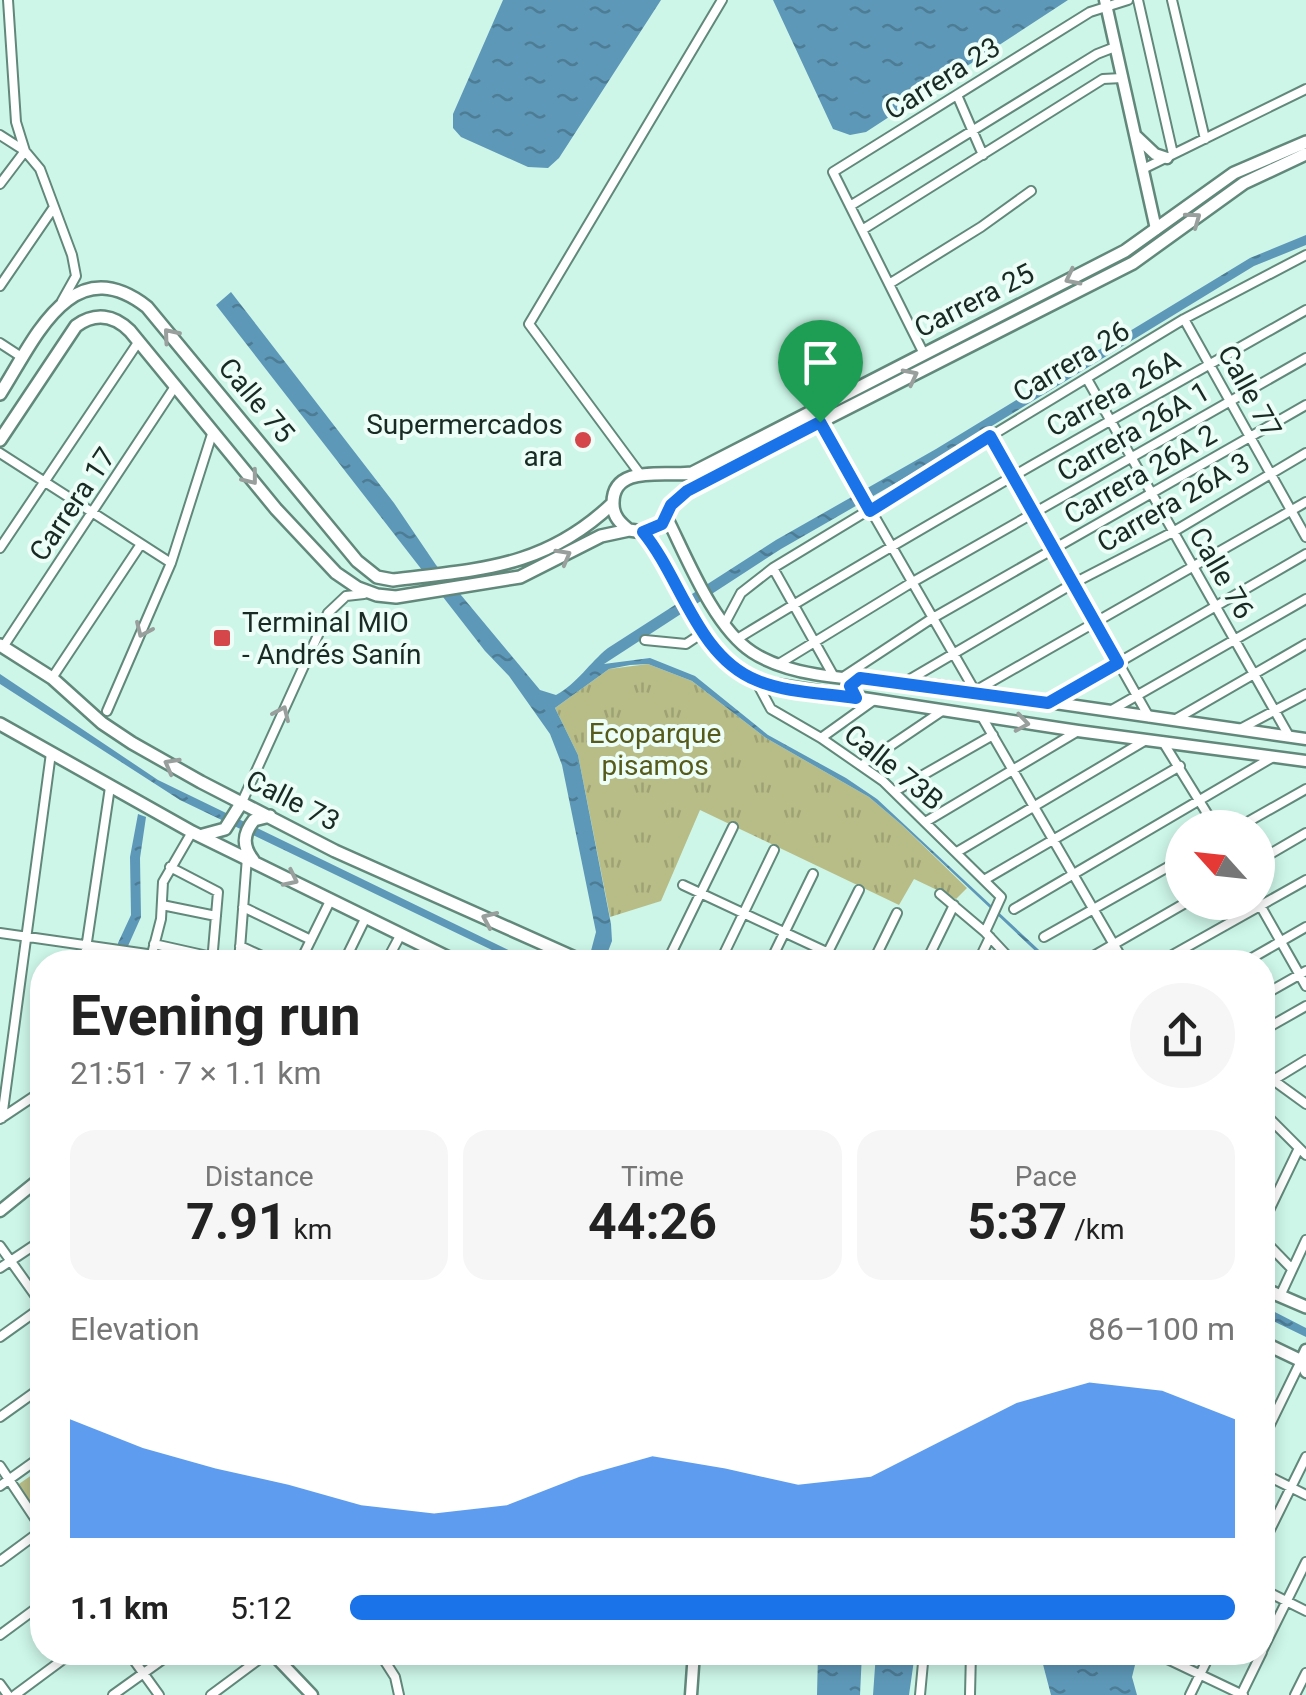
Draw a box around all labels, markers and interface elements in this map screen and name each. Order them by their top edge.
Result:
street label: Carrera 23 [879,30,1006,127]
one-way arrow [1183,213,1202,231]
street label: Carrera 25 [909,256,1039,345]
one-way arrow [1064,266,1082,285]
street label: Carrera 26 [1007,314,1135,409]
pin [778,320,863,423]
one-way arrow [164,329,182,347]
icon: arrive [793,335,848,390]
street label: Calle 77 [1211,339,1288,443]
street label: Carrera 26A [1041,343,1186,444]
street label: Calle 75 [212,351,302,449]
one-way arrow [900,369,918,388]
street label: Carrera 26A 1 [1051,375,1215,488]
place label: Supermercados ara [366,408,563,473]
street label: Carrera 26A 2 [1058,418,1222,531]
marker: Supermercados ara [572,429,594,451]
street label: Carrera 17 [22,441,122,567]
street label: Carrera 26A 3 [1091,446,1255,559]
one-way arrow [239,467,257,485]
street label: Calle 76 [1182,522,1261,625]
one-way arrow [553,549,571,569]
place label: Terminal MIO - Andrés Sanín [242,606,421,671]
one-way arrow [135,620,155,638]
marker: Terminal MIO - Andrés Sanín [211,627,233,649]
one-way arrow [270,705,290,723]
one-way arrow [1014,712,1031,733]
park label: Ecoparque pisamos [589,717,721,782]
street label: Calle 73B [838,717,950,817]
one-way arrow [163,757,181,777]
street label: Calle 73 [241,763,345,838]
north arrow [1165,810,1275,920]
map controls [1165,810,1275,920]
one-way arrow [280,867,298,886]
one-way arrow [481,911,499,931]
button: share [1130,983,1235,1088]
text: Evening run [70,984,361,1048]
text: 21:51 · 7 × 1.1 km [70,1054,321,1092]
text: Distance [205,1160,314,1193]
text: Time [621,1160,684,1193]
text: Pace [1015,1160,1077,1193]
text: 7.91 [186,1193,287,1251]
text: 44:26 [588,1193,717,1251]
text: 5:37 [967,1193,1067,1251]
text: km [287,1213,332,1246]
text: /km [1067,1213,1125,1246]
text: Elevation [70,1310,200,1348]
text: 86–100 m [1088,1310,1235,1348]
text: 1.1 km [70,1589,169,1627]
text: 5:12 [230,1589,292,1627]

